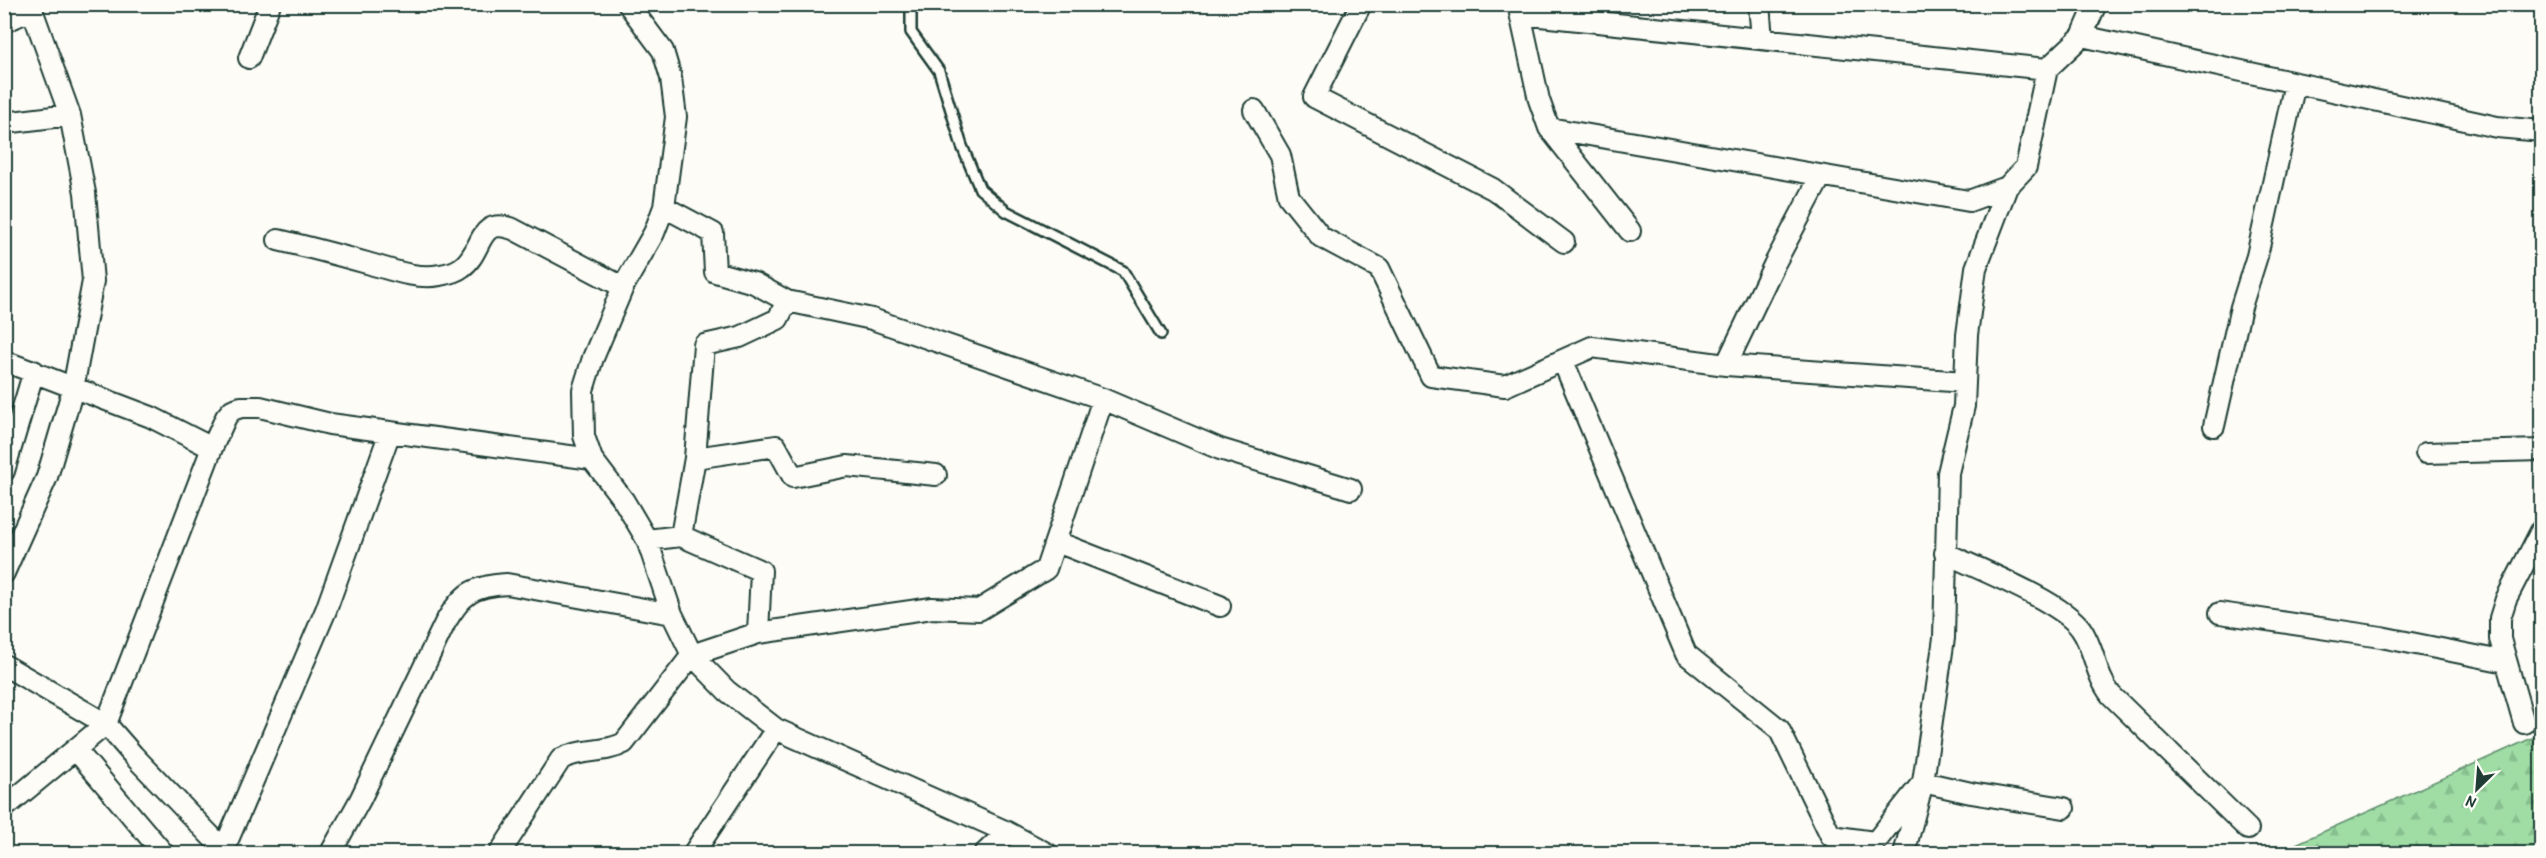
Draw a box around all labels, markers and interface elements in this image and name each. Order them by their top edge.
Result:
north arrow [2447,759,2507,819]
text: N [2462,791,2479,814]

